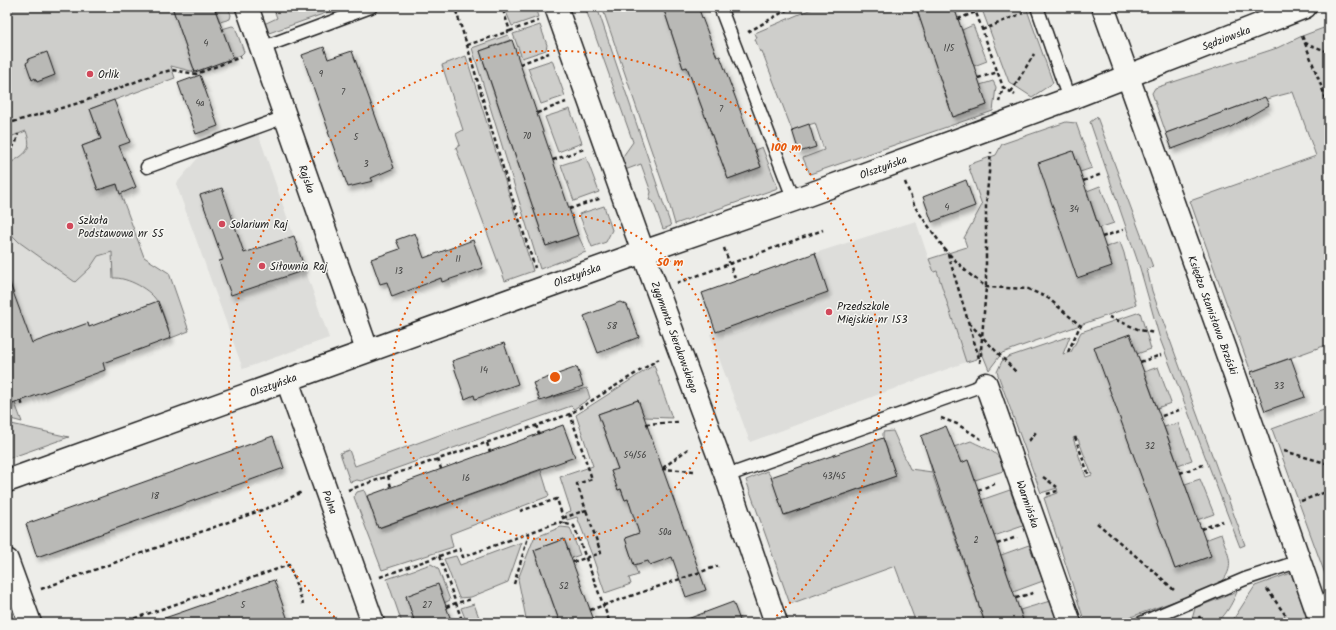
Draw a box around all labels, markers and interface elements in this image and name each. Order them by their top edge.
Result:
street label: Sędziowska [1199,21,1253,56]
house number: 4 [204,36,209,51]
house number: 1/5 [944,41,956,56]
place label: Orlik [98,66,120,84]
house number: 9 [319,67,324,82]
marker: Orlik [85,69,95,79]
house number: 7 [341,85,346,100]
house number: 4a [195,96,205,111]
house number: 7 [719,102,724,117]
house number: 70 [523,129,532,144]
house number: 5 [354,130,360,145]
text: 100 m [771,138,801,157]
street label: Olsztyńska [857,151,910,185]
house number: 3 [363,157,369,172]
street label: Rajska [293,163,319,196]
house number: 4 [945,200,950,215]
house number: 34 [1069,202,1079,217]
place label: Szkoła Podstawowa nr 55 [78,212,165,243]
place label: Solarium Raj [230,216,289,234]
marker: Solarium Raj [217,219,227,229]
marker: Szkoła Podstawowa nr 55 [65,221,75,231]
house number: 11 [455,252,461,267]
text: 50 m [656,253,684,272]
street label: Księdza Stanisława Brzóski [1182,253,1242,378]
place label: Siłownia Raj [270,258,328,276]
street label: Olsztyńska [551,259,604,293]
marker: Siłownia Raj [257,261,267,271]
house number: 13 [395,264,403,279]
street label: Zygmunta Sierakowskiego [645,279,703,396]
place label: Przedszkole Miejskie nr 153 [837,298,907,329]
marker: Przedszkole Miejskie nr 153 [824,307,834,317]
house number: 58 [607,319,618,334]
house number: 14 [480,363,488,378]
street label: Olsztyńska [247,369,300,403]
centre of rings [548,370,562,384]
house number: 33 [1274,379,1284,394]
house number: 32 [1145,439,1155,454]
house number: 54/56 [624,448,646,463]
house number: 43/45 [822,469,847,484]
house number: 16 [462,471,470,486]
street label: Warmińska [1010,478,1044,531]
street label: Polna [316,488,342,517]
house number: 18 [151,489,160,504]
house number: 50a [658,525,672,540]
house number: 2 [973,533,979,548]
house number: 52 [559,579,569,594]
house number: 5 [241,598,247,613]
house number: 27 [422,598,433,613]

